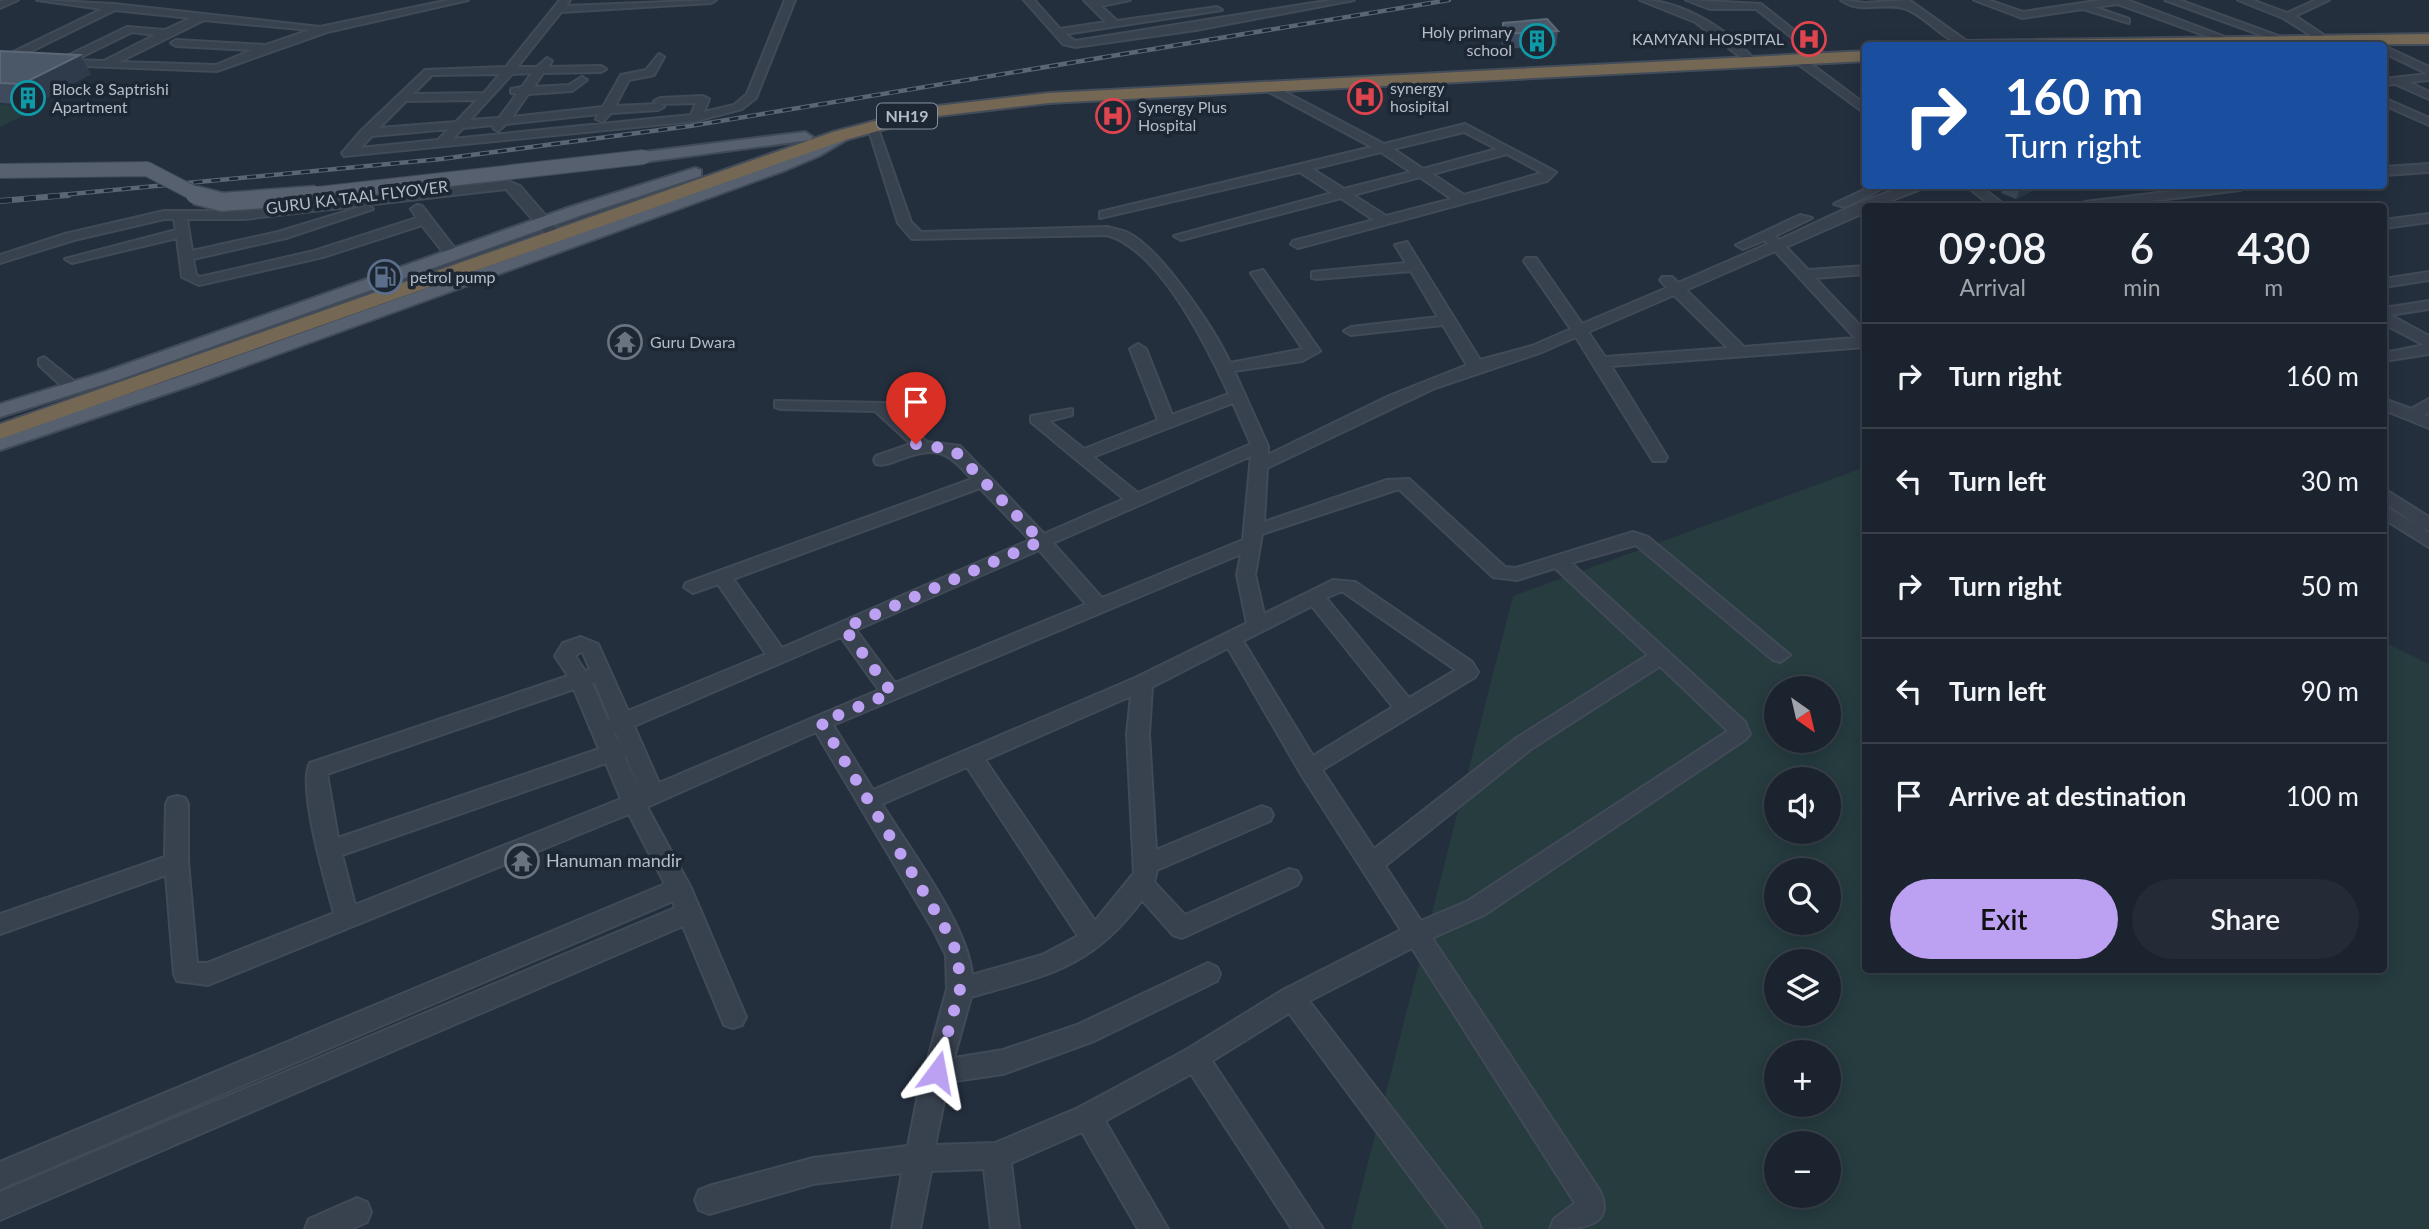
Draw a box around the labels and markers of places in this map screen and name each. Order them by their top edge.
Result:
hospital icon: KAMYANI HOSPITAL [1790,20,1828,58]
place label: Holy primary school [1421,22,1513,59]
building icon: Holy primary school [1518,22,1556,60]
place label: KAMYANI HOSPITAL [1632,29,1784,48]
hospital icon: synergy hosipital [1346,78,1384,116]
place label: synergy hosipital [1390,78,1449,115]
building icon: Block 8 Saptrishi Apartment [9,79,47,117]
place label: Block 8 Saptrishi Apartment [52,79,169,116]
hospital icon: Synergy Plus Hospital [1094,97,1132,135]
place label: Synergy Plus Hospital [1138,97,1227,134]
fuel station icon: petrol pump [366,258,404,296]
place label: petrol pump [410,267,496,286]
temple icon: Guru Dwara [606,323,644,361]
place label: Guru Dwara [650,332,736,351]
pin [886,372,946,444]
temple icon: Hanuman mandir [503,842,541,880]
place label: Hanuman mandir [546,849,682,871]

